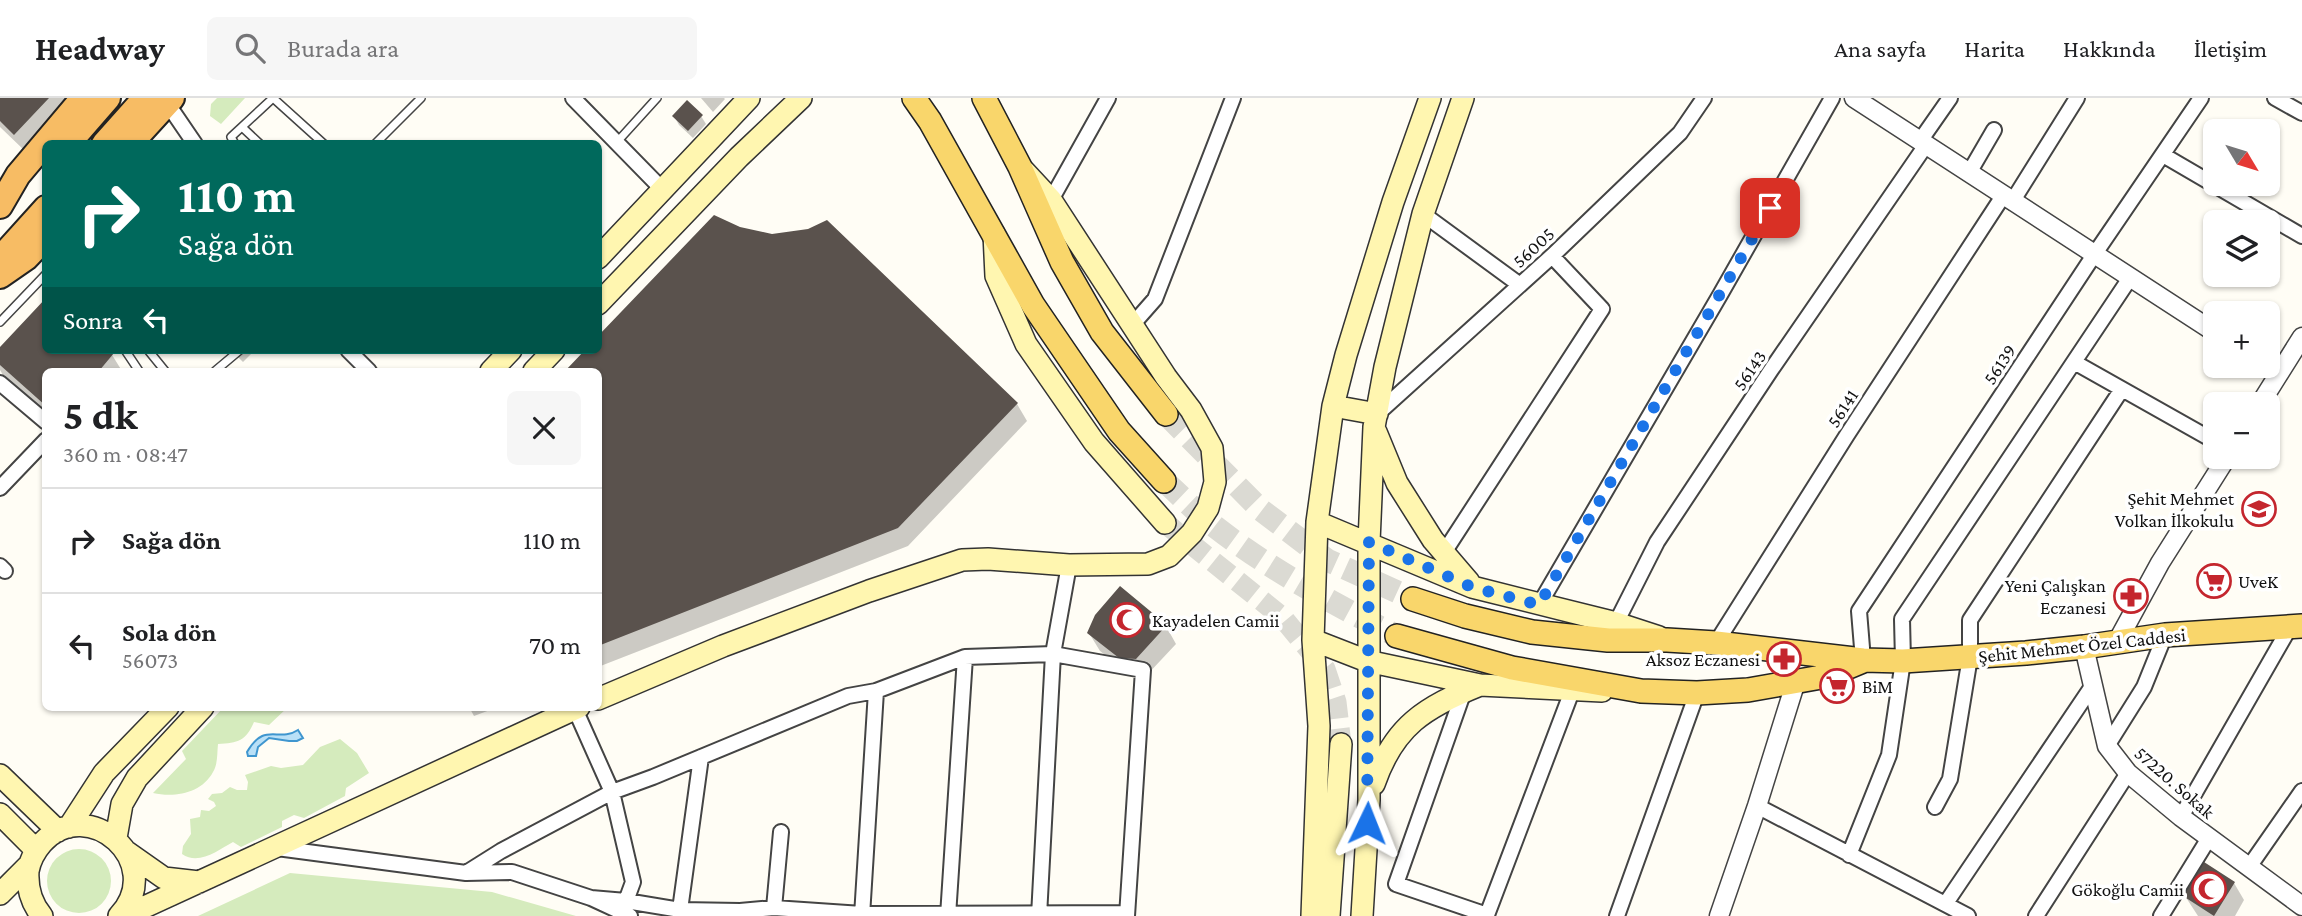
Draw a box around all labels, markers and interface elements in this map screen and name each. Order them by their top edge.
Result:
search box [207,17,697,80]
icon: search [231,29,269,67]
text: Headway [35,30,165,67]
text: Burada ara [287,34,399,63]
text: Ana sayfa [1834,35,1926,62]
text: Harita [1964,35,2025,62]
text: Hakkında [2063,35,2156,62]
text: İletişim [2194,35,2267,62]
north arrow [2203,119,2280,196]
map controls [2203,119,2280,469]
icon: right [63,168,154,259]
text: 110 m [178,168,295,223]
pin [1740,178,1800,238]
icon: arrive [1751,189,1789,227]
button: layers [2203,210,2280,287]
street label: 56005 [1508,223,1558,272]
text: Sağa dön [178,226,294,262]
icon: left [137,301,175,339]
button: + [2203,301,2280,378]
text: Sonra [63,306,123,335]
street label: 56139 [1979,340,2020,388]
street label: 56143 [1729,346,1770,394]
street label: 56141 [1822,385,1862,431]
text: 5 dk [63,391,137,438]
button: close [507,391,581,465]
button: − [2203,392,2280,469]
text: 360 m · 08:47 [63,441,188,467]
place label: Şehit Mehmet Volkan İlkokulu [2115,488,2235,531]
school or university icon: Şehit Mehmet Volkan İlkokulu [2240,490,2278,528]
icon: right [63,522,101,560]
text: Sağa dön [122,526,221,555]
text: 110 m [523,526,581,555]
supermarket icon: UveK [2195,562,2233,600]
place label: UveK [2238,571,2279,592]
place label: Yeni Çalışkan Eczanesi [2005,575,2106,618]
pharmacy icon: Yeni Çalışkan Eczanesi [2112,577,2150,615]
mosque icon: Kayadelen Camii [1108,601,1146,639]
place label: Kayadelen Camii [1152,610,1279,631]
text: Sola dön [122,618,216,647]
street label: Şehit Mehmet Özel Caddesi [1977,624,2187,667]
icon: left [63,627,101,665]
text: 70 m [529,631,581,660]
pharmacy icon: Aksoz Eczanesi [1765,640,1803,678]
text: 56073 [122,647,178,673]
place label: Aksoz Eczanesi [1646,649,1760,670]
supermarket icon: BiM [1818,667,1856,705]
place label: BiM [1862,676,1893,697]
street label: 57220. Sokak [2131,742,2219,823]
position arrow [1330,786,1404,860]
mosque icon: Gökoğlu Camii [2190,870,2228,908]
place label: Gökoğlu Camii [2071,879,2184,900]

